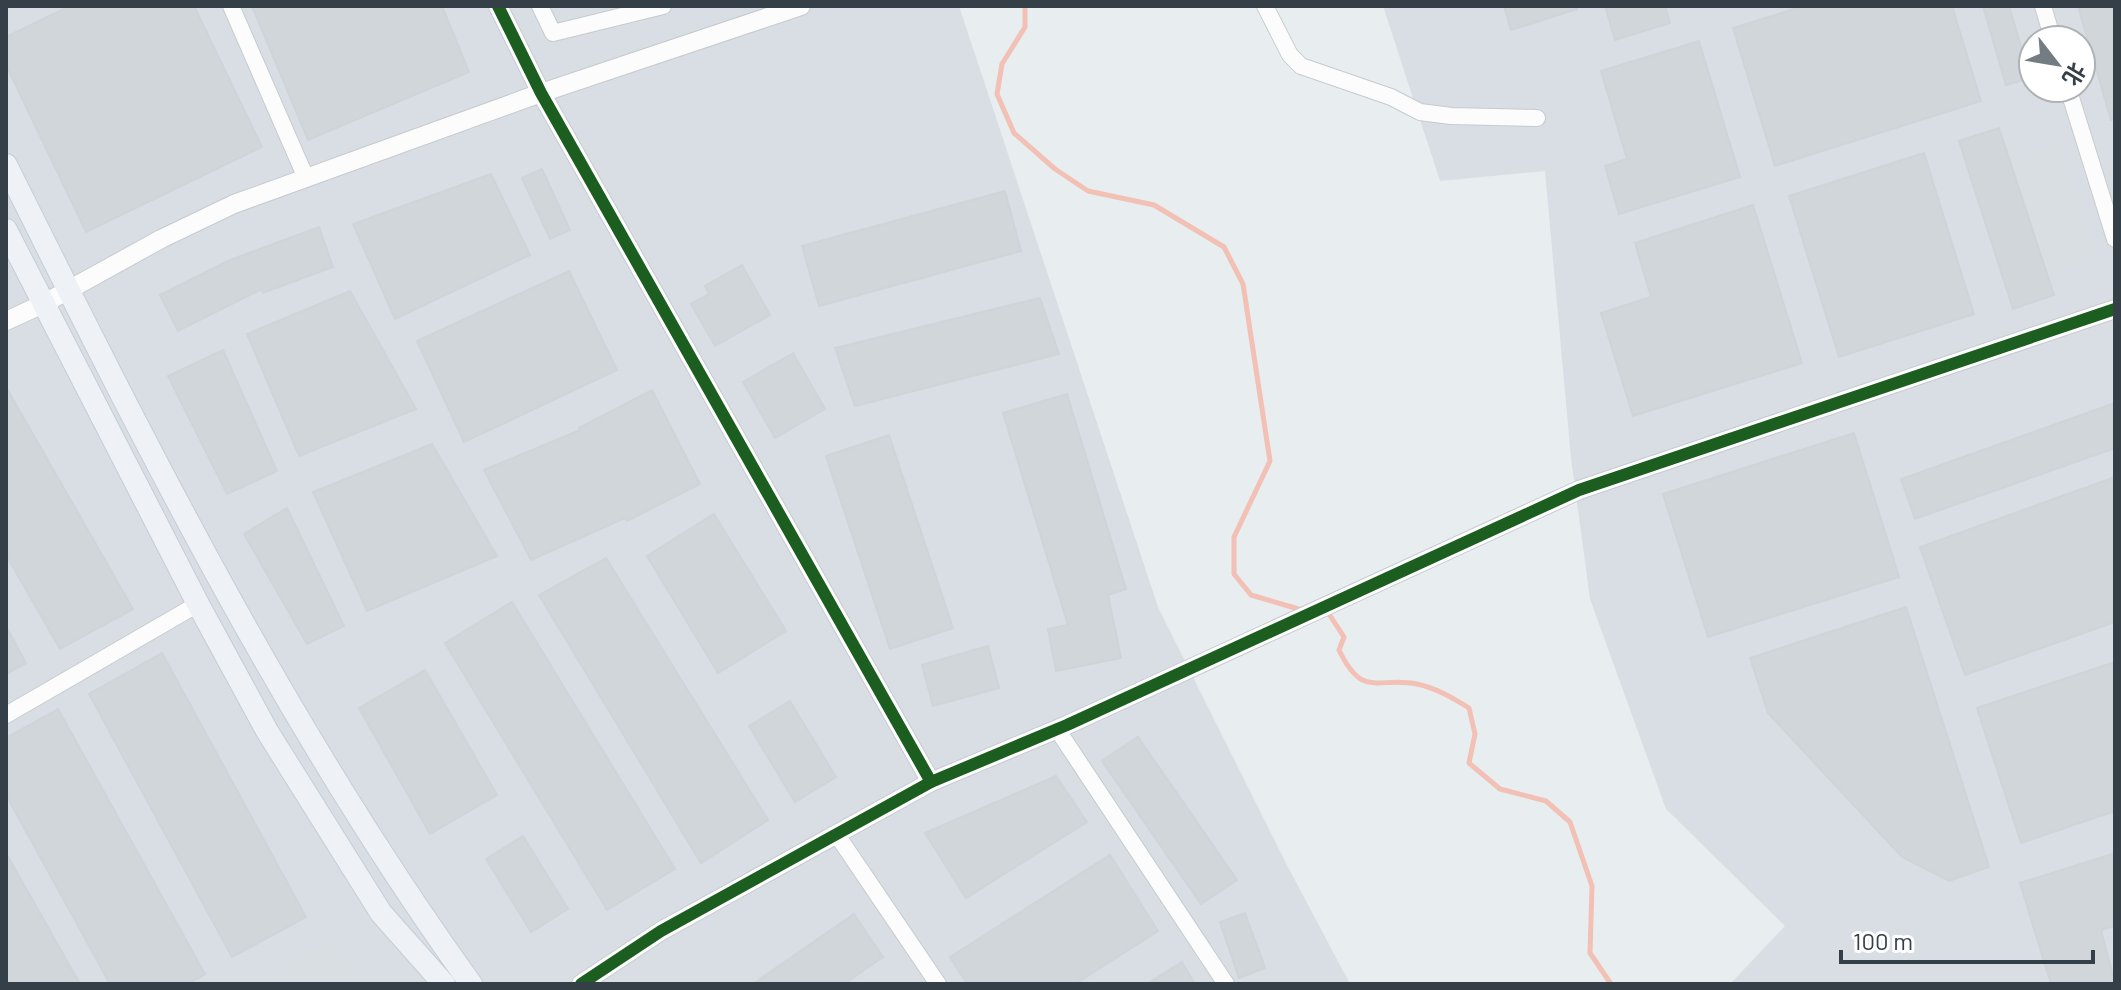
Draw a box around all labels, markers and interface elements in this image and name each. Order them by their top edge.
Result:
north arrow [2017,24,2097,104]
text: 北 [2058,59,2092,91]
scale bar [1841,914,2093,964]
text: 100 m [1853,926,1913,955]

